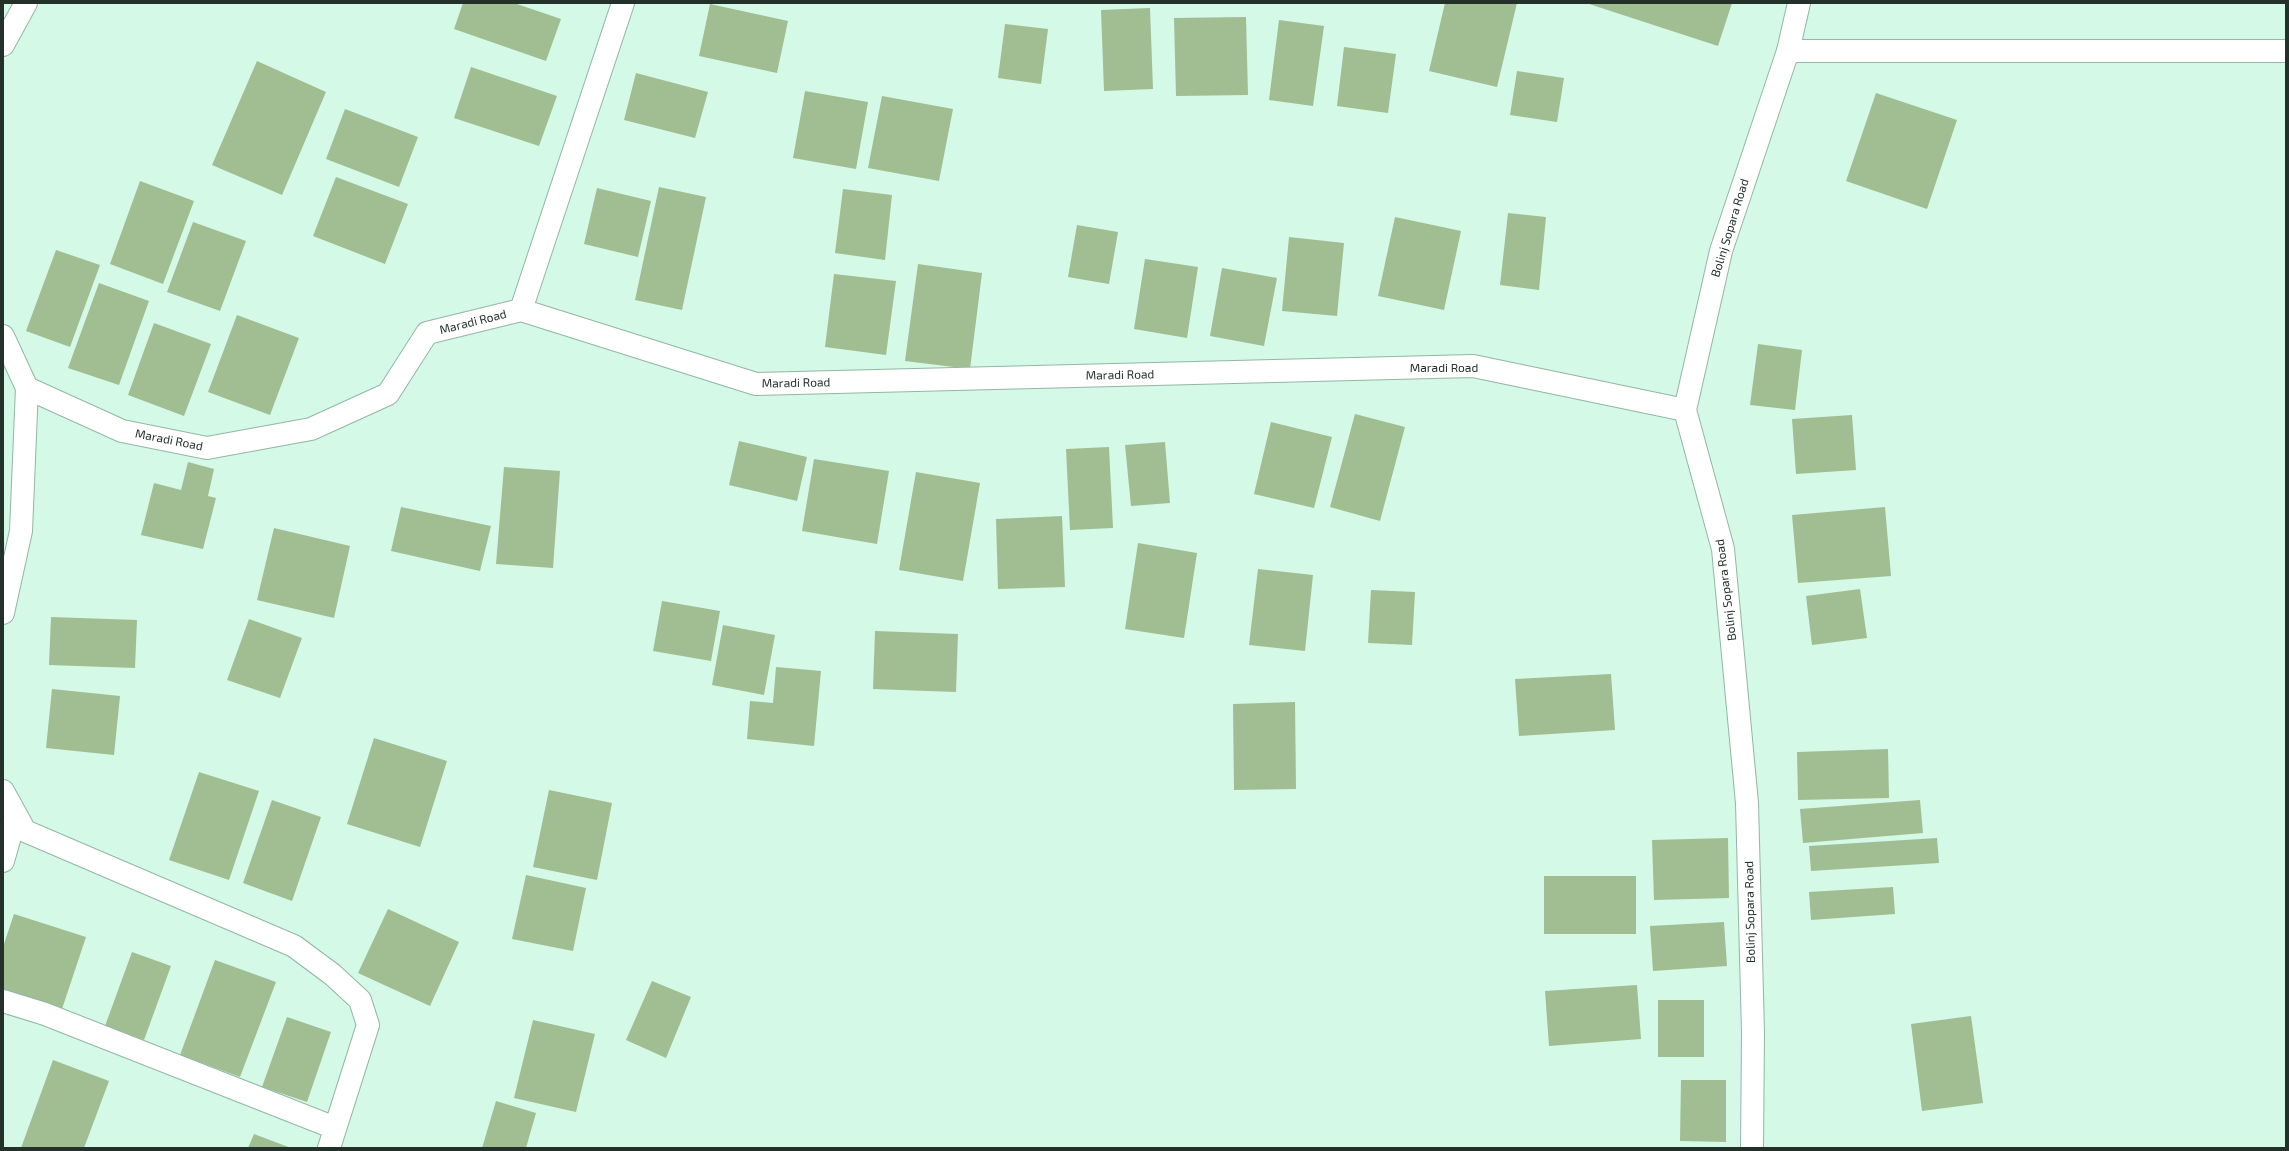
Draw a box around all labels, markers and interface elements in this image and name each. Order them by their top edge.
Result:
street label: Bolinj Sopara Road [1708,177,1752,279]
street label: Maradi Road [438,307,508,337]
street label: Maradi Road [1410,361,1478,375]
street label: Maradi Road [1086,367,1154,383]
street label: Maradi Road [762,375,830,391]
street label: Maradi Road [134,426,204,454]
street label: Bolinj Sopara Road [1713,538,1739,642]
street label: Bolinj Sopara Road [1742,861,1758,963]

